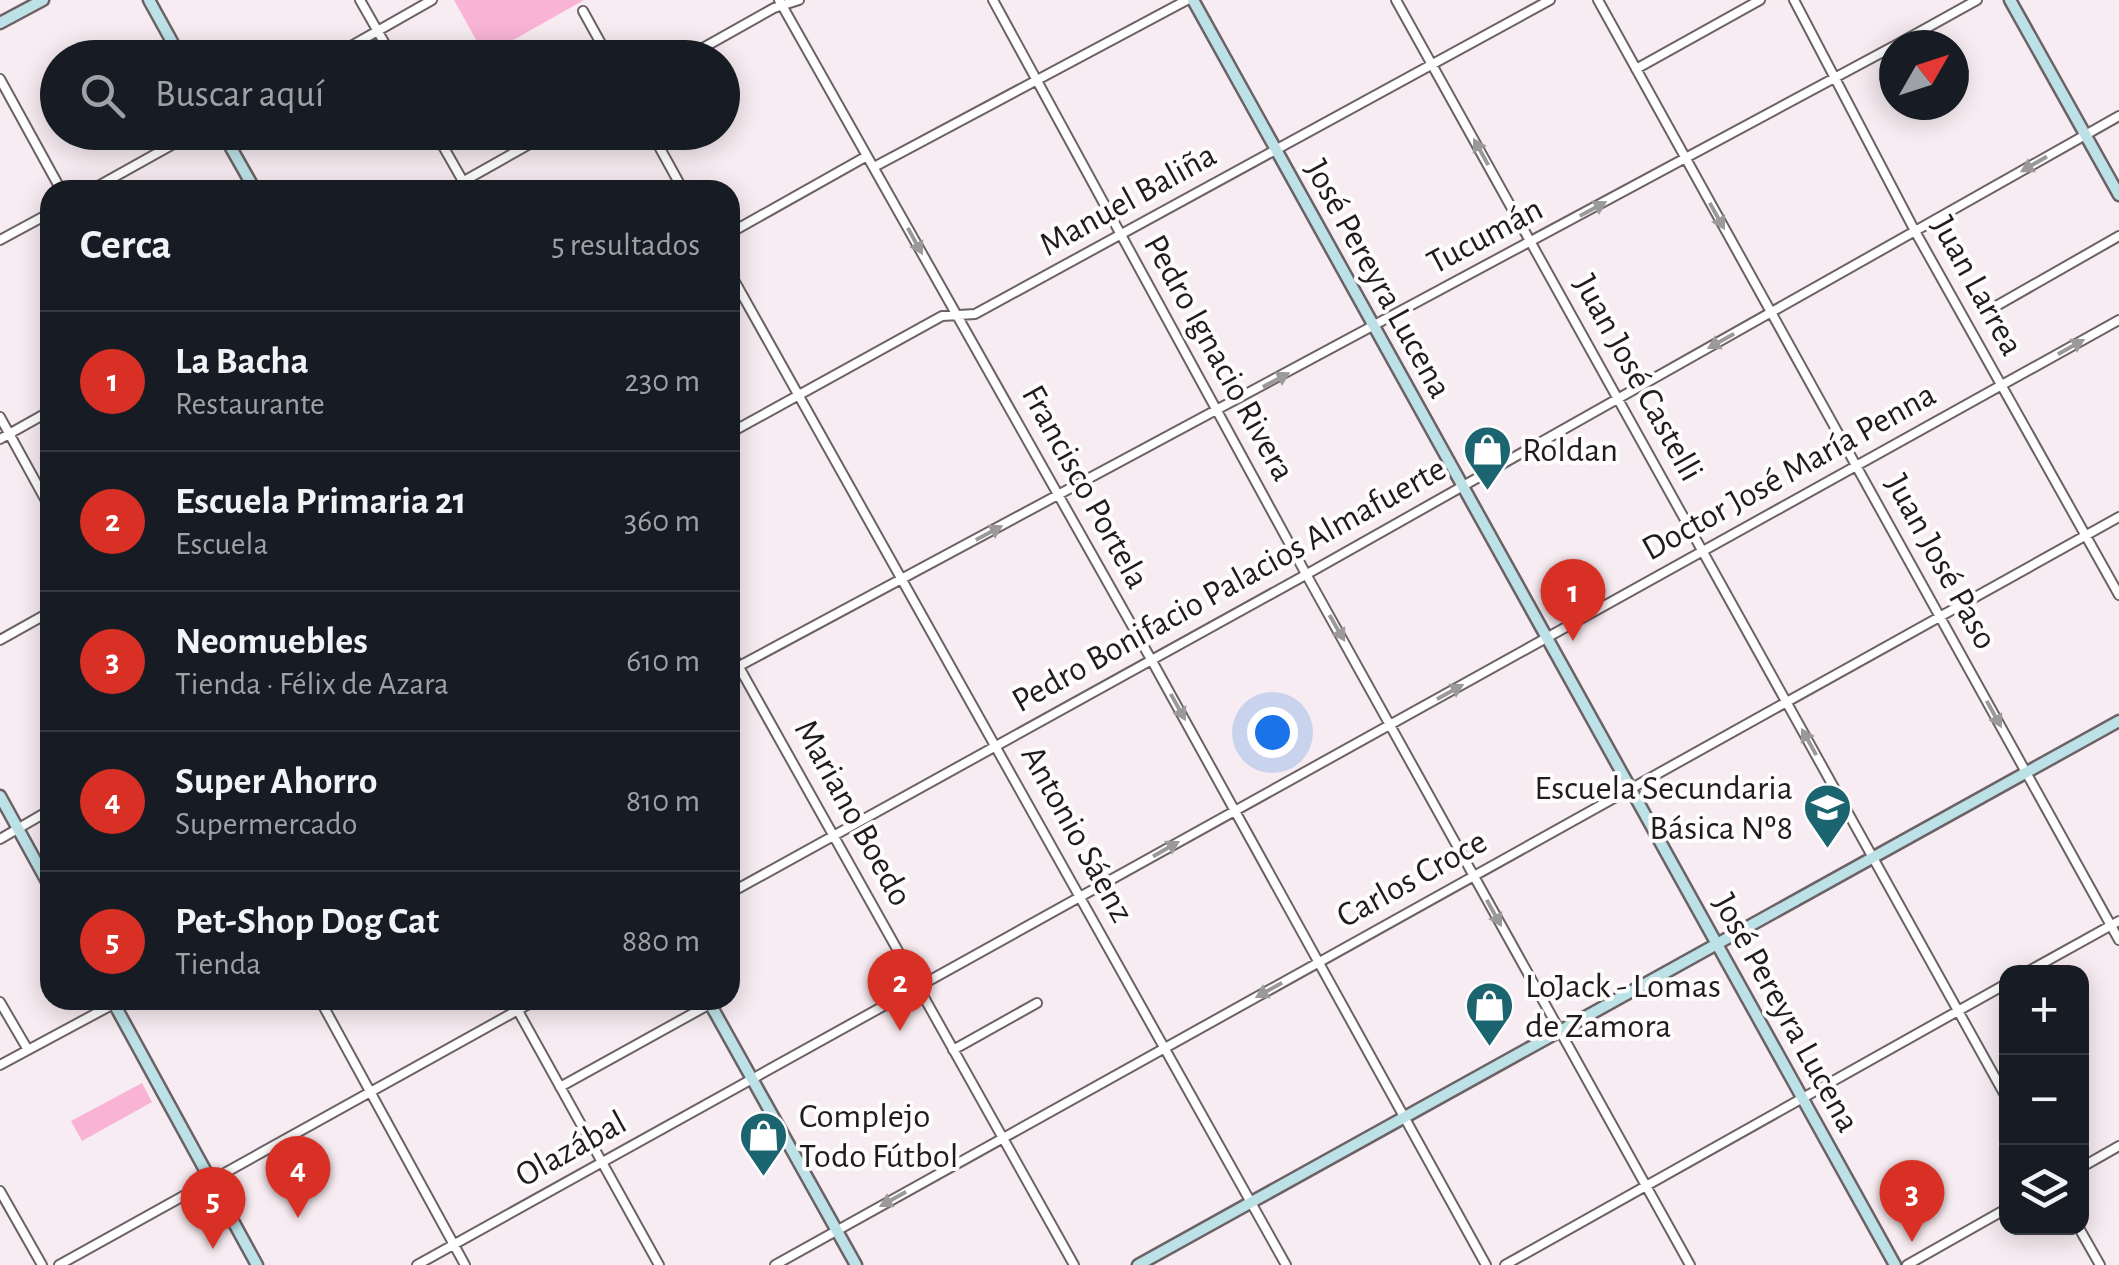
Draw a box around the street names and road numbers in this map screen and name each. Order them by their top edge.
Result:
street label: Manuel Baliña [1034,137,1222,263]
street label: José Pereyra Lucena [1298,154,1458,404]
street label: Tucumán [1421,191,1549,281]
street label: Juan Larrea [1925,210,2029,362]
street label: Pedro Ignacio Rivera [1137,229,1301,487]
street label: Juan José Castelli [1567,269,1709,487]
street label: Doctor José María Penna [1636,377,1942,567]
street label: Francisco Portela [1015,379,1155,595]
street label: Pedro Bonifacio Palacios Almafuerte [1006,451,1452,719]
street label: Juan José Paso [1879,469,2003,655]
street label: Mariano Boedo [788,714,918,912]
street label: Antonio Sáenz [1014,740,1140,928]
street label: Carlos Croce [1331,824,1493,934]
street label: José Pereyra Lucena [1706,888,1866,1138]
street label: Olazábal [510,1104,632,1194]

